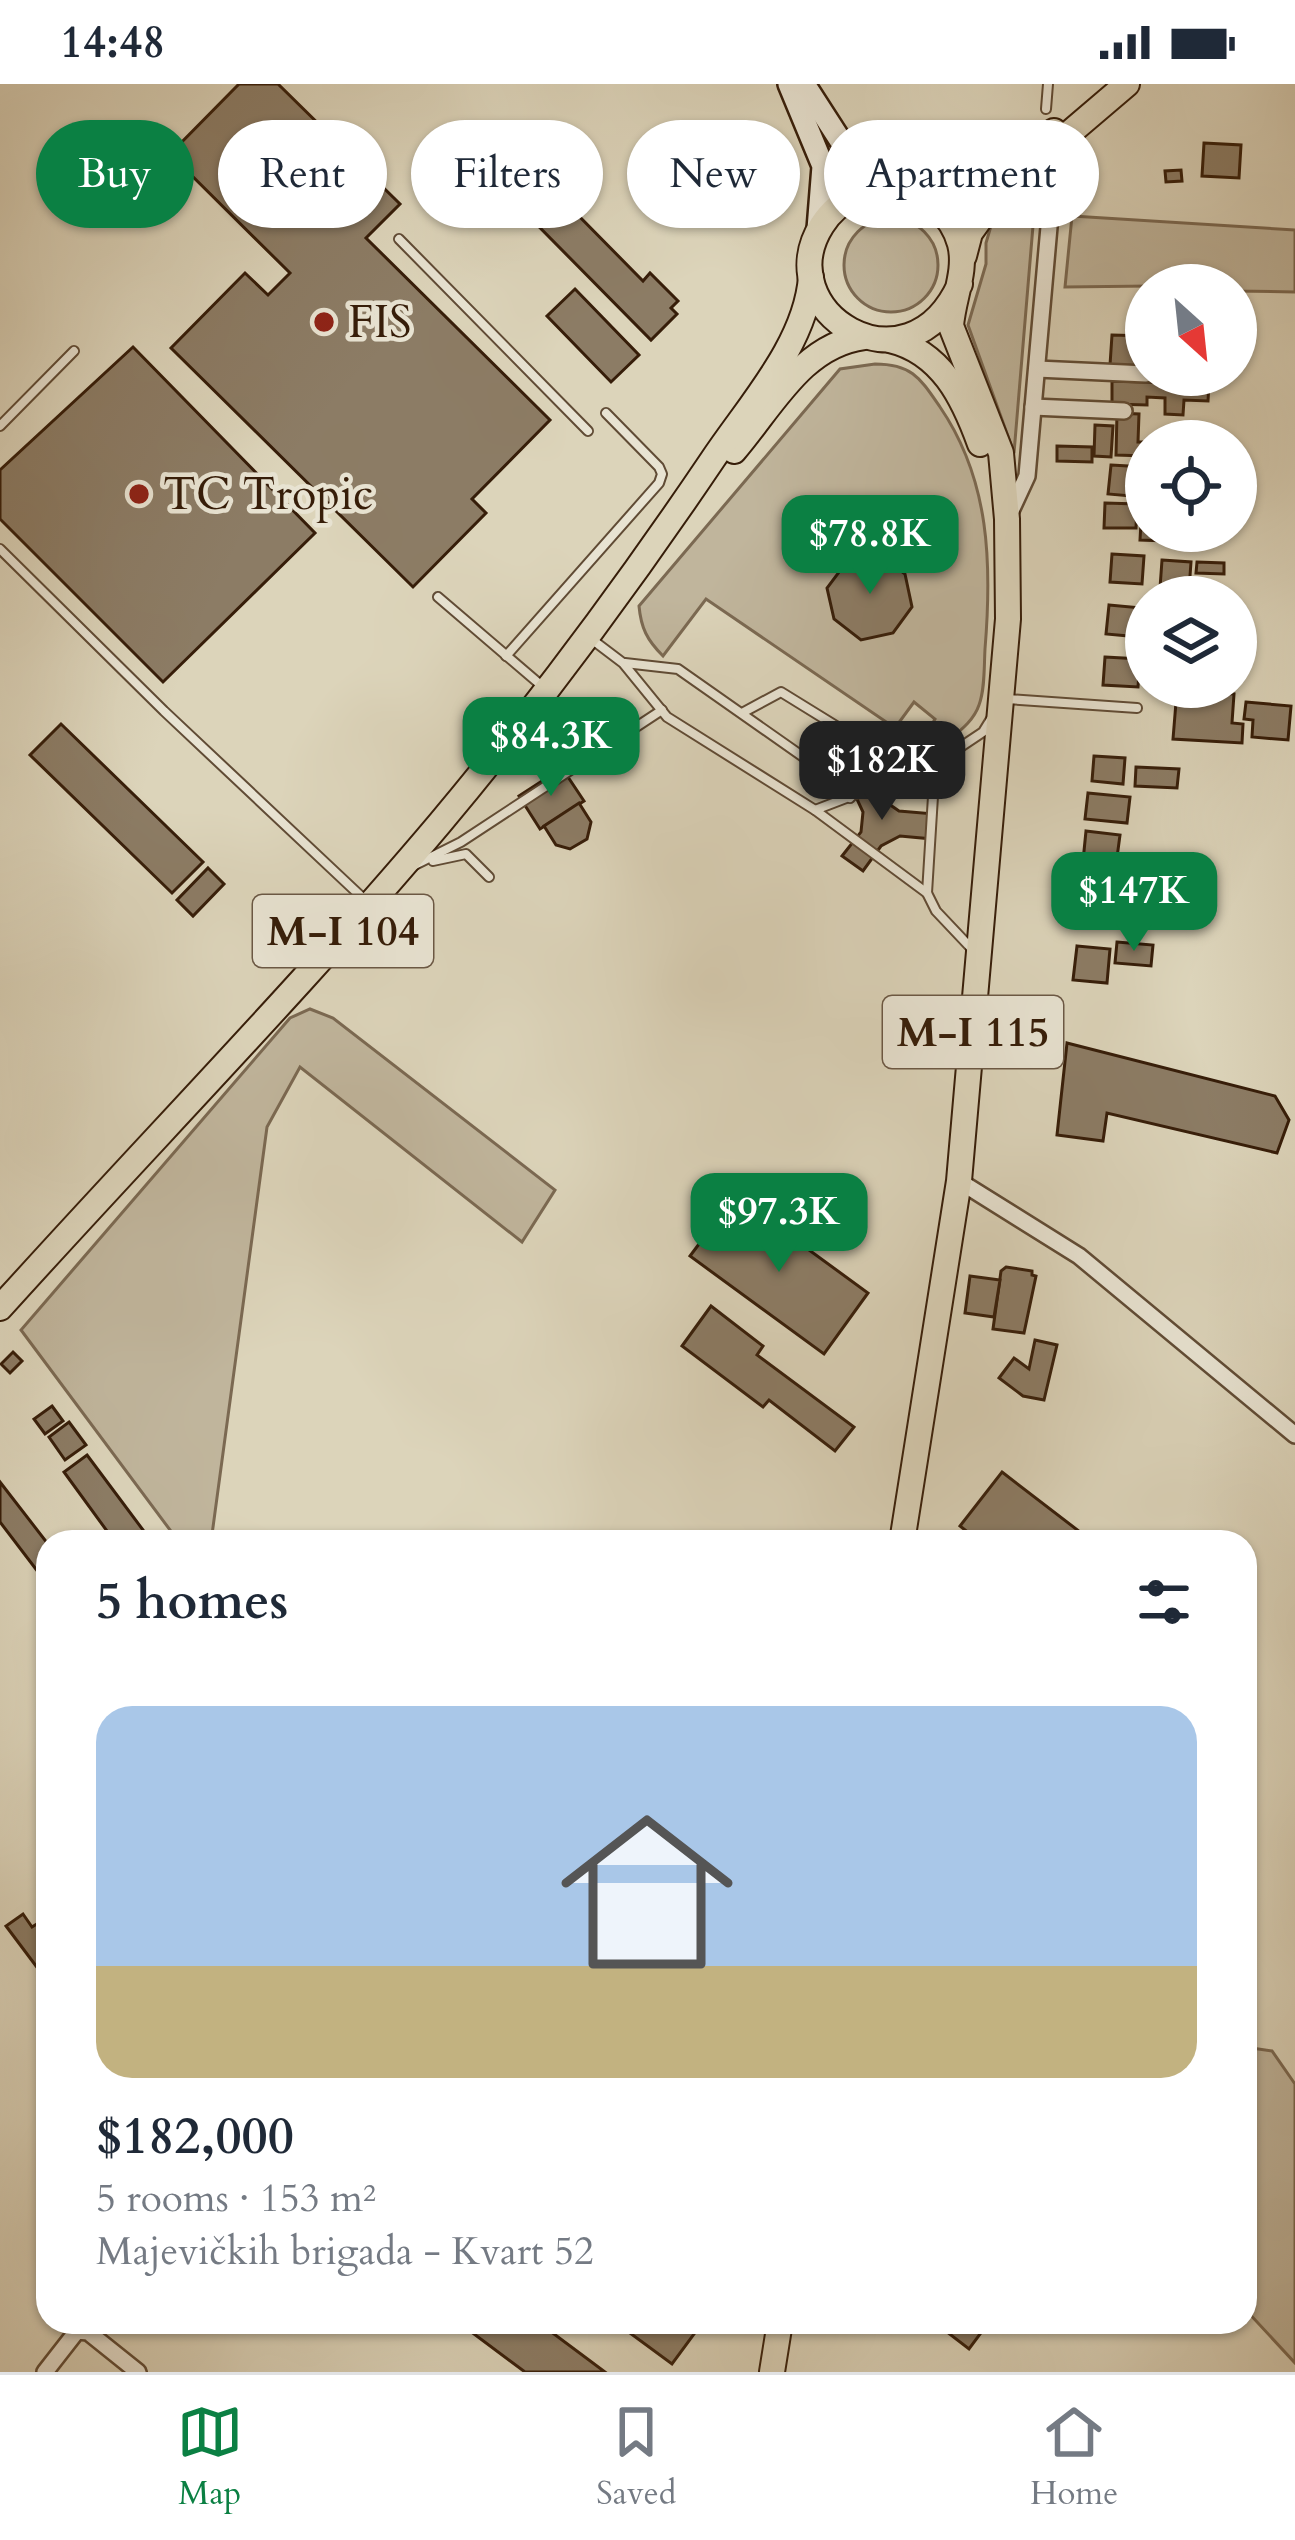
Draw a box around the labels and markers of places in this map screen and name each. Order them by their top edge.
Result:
place label: FIS [348,292,412,353]
marker: FIS [311,309,337,335]
place label: TC Tropic [163,464,373,525]
marker: TC Tropic [126,481,152,507]
pin: $78.8K [772,495,968,597]
pin: $84.3K [453,697,649,799]
pin: $182K [798,721,966,823]
pin: $147K [1050,852,1218,954]
pin: $97.3K [681,1173,877,1275]

